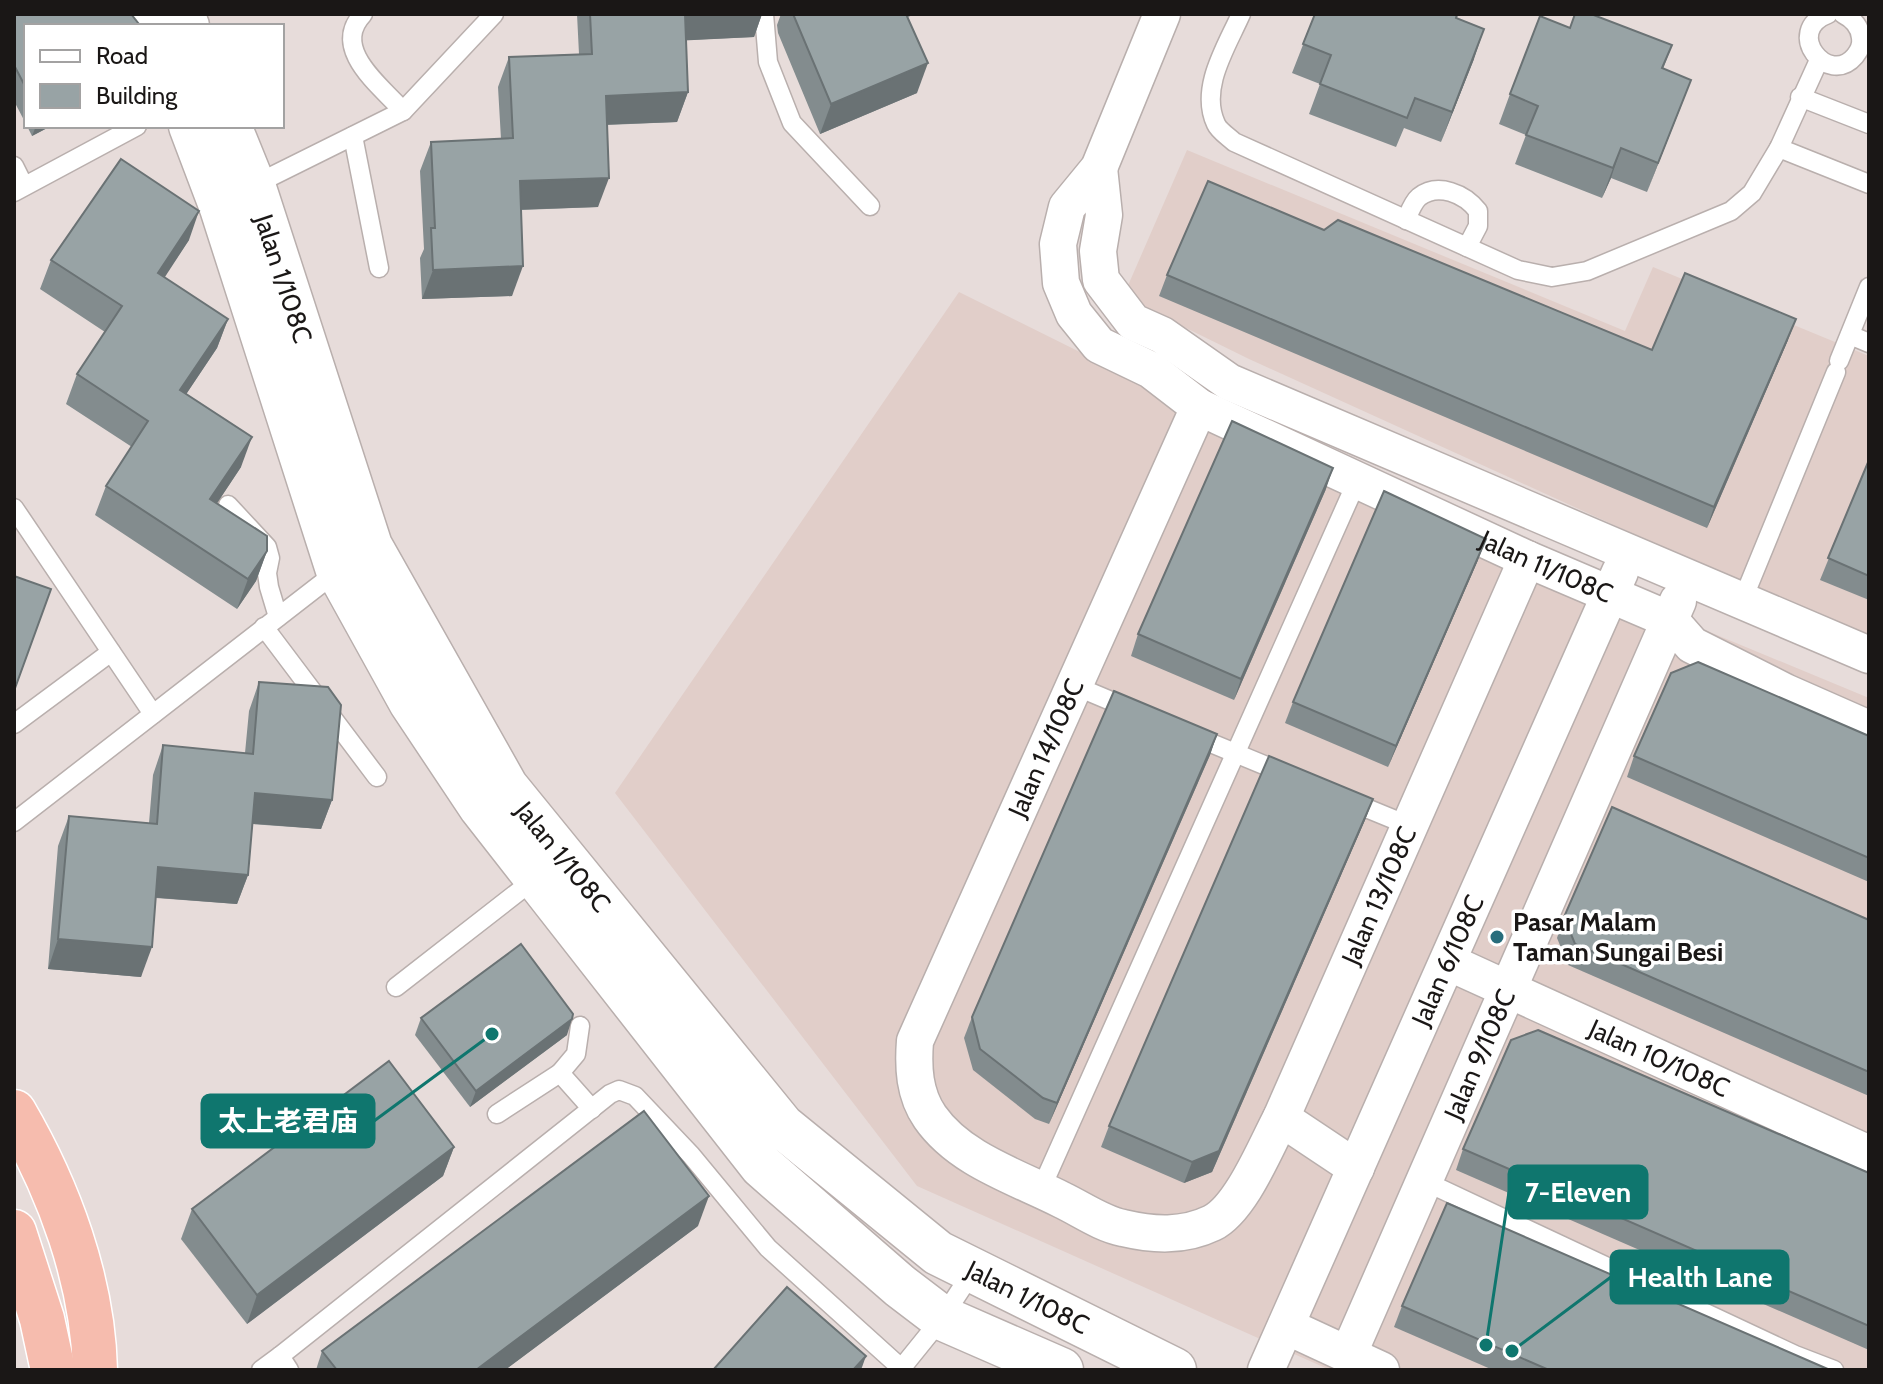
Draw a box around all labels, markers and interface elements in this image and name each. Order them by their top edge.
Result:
legend [24,24,284,128]
text: Road [96,41,148,70]
text: Building [96,81,178,110]
street label: Jalan 1/108C [247,209,319,347]
street label: Jalan 11/108C [1474,523,1618,610]
street label: Jalan 14/108C [1001,674,1091,823]
street label: Jalan 1/108C [508,794,617,919]
street label: Jalan 13/108C [1334,822,1423,970]
street label: Jalan 6/108C [1404,890,1491,1032]
place label: Pasar Malam Taman Sungai Besi [1513,906,1723,968]
marker: Pasar Malam Taman Sungai Besi [1488,928,1506,946]
street label: Jalan 9/108C [1437,985,1522,1125]
street label: Jalan 10/108C [1583,1012,1734,1104]
callout: 太上老君庙 [202,1095,374,1147]
text: 太上老君庙 [218,1104,358,1138]
callout: 7-Eleven [1509,1166,1647,1218]
text: 7-Eleven [1525,1175,1631,1209]
callout: Health Lane [1611,1251,1788,1303]
street label: Jalan 1/108C [960,1253,1094,1341]
text: Health Lane [1628,1260,1772,1294]

